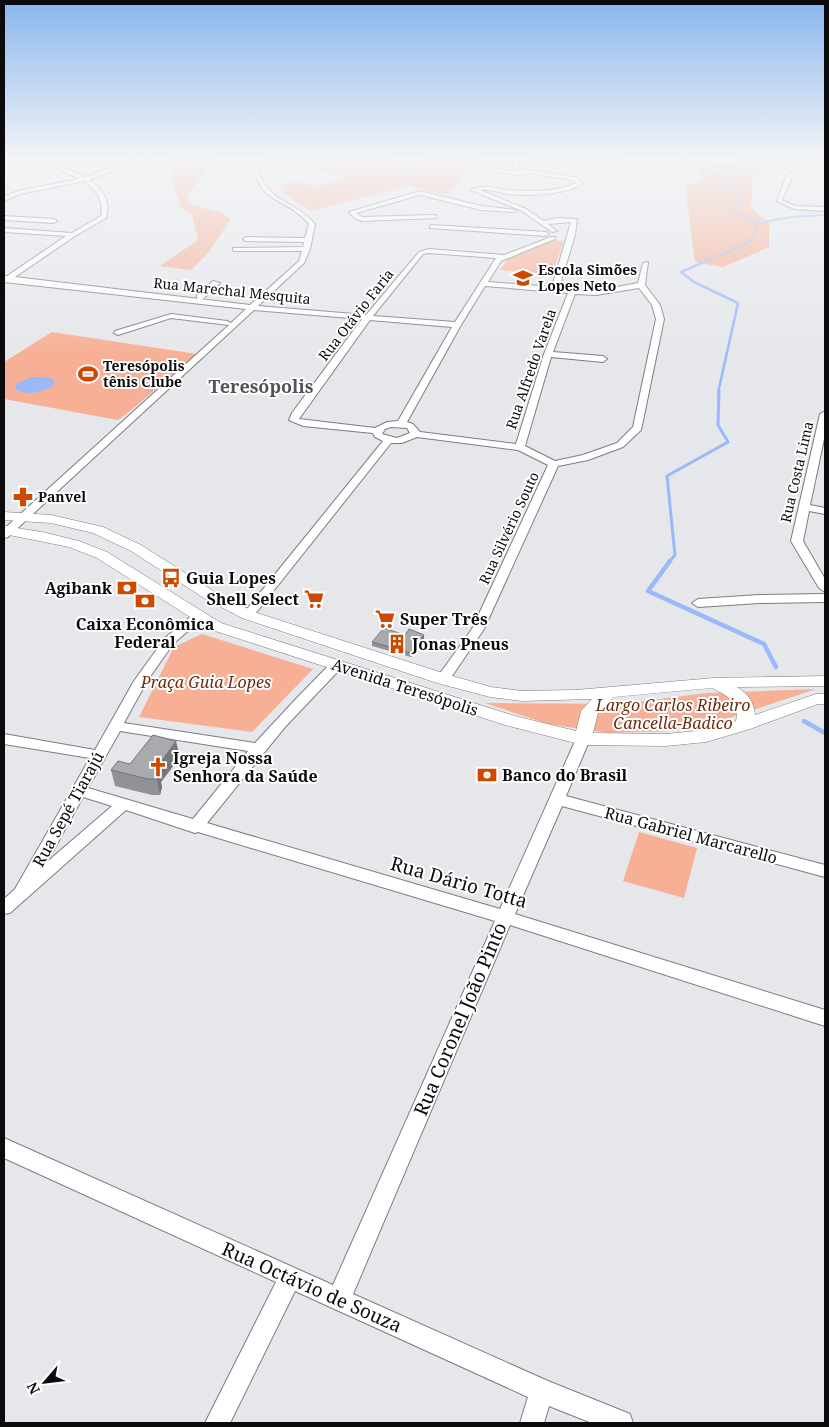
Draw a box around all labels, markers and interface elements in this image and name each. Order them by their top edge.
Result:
place label: Escola Simões Lopes Neto [538,260,637,295]
street label: Rua Otávio Faria [314,265,398,365]
school or university icon: Escola Simões Lopes Neto [512,267,534,289]
street label: Rua Marechal Mesquita [152,273,312,308]
street label: Rua Alfredo Varela [501,306,560,432]
place label: Teresópolis tênis Clube [103,356,185,391]
sports icon: Teresópolis tênis Clube [77,363,99,385]
district label: Teresópolis [209,374,314,398]
street label: Rua Costa Lima [776,419,817,524]
street label: Rua Silvério Souto [474,468,543,587]
pharmacy icon: Panvel [12,486,34,508]
place label: Panvel [38,487,86,506]
bus stop icon: Guia Lopes [160,567,182,589]
place label: Guia Lopes [186,567,276,589]
place label: Agibank [45,577,113,599]
bank icon: Agibank [116,577,138,599]
place label: Shell Select [206,588,300,610]
supermarket icon: Shell Select [303,588,325,610]
bank icon: Caixa Econômica Federal [134,590,156,612]
supermarket icon: Super Três [374,608,396,630]
place label: Super Três [400,608,488,630]
place label: Caixa Econômica Federal [76,613,215,653]
building icon: Jonas Pneus [386,633,408,655]
place label: Jonas Pneus [411,633,509,655]
street label: Avenida Teresópolis [329,653,481,721]
park label: Praça Guia Lopes [140,671,271,693]
park label: Largo Carlos Ribeiro Cancella-Badico [595,694,750,734]
street label: Rua Sepé Tiarajú [27,747,109,871]
place label: Igreja Nossa Senhora da Saúde [173,747,318,787]
church icon: Igreja Nossa Senhora da Saúde [147,756,169,778]
bank icon: Banco do Brasil [476,764,498,786]
place label: Banco do Brasil [502,764,628,786]
street label: Rua Gabriel Marcarello [602,801,780,869]
street label: Rua Dário Totta [387,850,531,914]
street label: Rua Coronel João Pinto [407,918,513,1120]
street label: Rua Octávio de Souza [218,1236,406,1338]
north arrow [20,1357,70,1407]
text: N [22,1379,44,1398]

